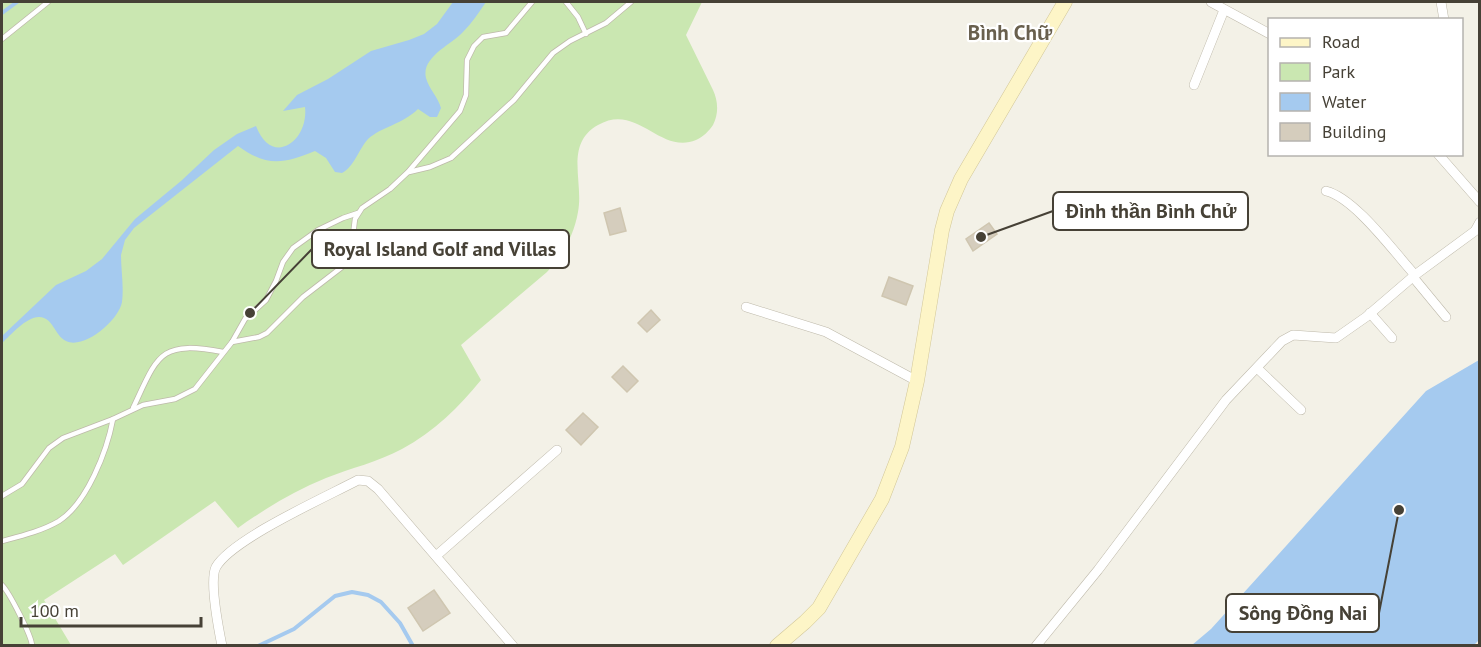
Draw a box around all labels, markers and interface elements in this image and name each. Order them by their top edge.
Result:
legend [1268,18,1463,156]
district label: Bình Chữ [968,19,1053,46]
text: Road [1322,30,1360,53]
text: Park [1322,60,1355,83]
text: Water [1322,90,1366,113]
text: Building [1322,120,1386,143]
callout: Đình thần Bình Chử [1053,192,1248,230]
text: Đình thần Bình Chử [1065,198,1237,224]
callout: Royal Island Golf and Villas [312,230,569,268]
text: Royal Island Golf and Villas [324,236,556,262]
scale bar [21,590,201,628]
callout: Sông Đồng Nai [1226,594,1379,632]
text: 100 m [30,599,79,622]
text: Sông Đồng Nai [1239,600,1367,626]

